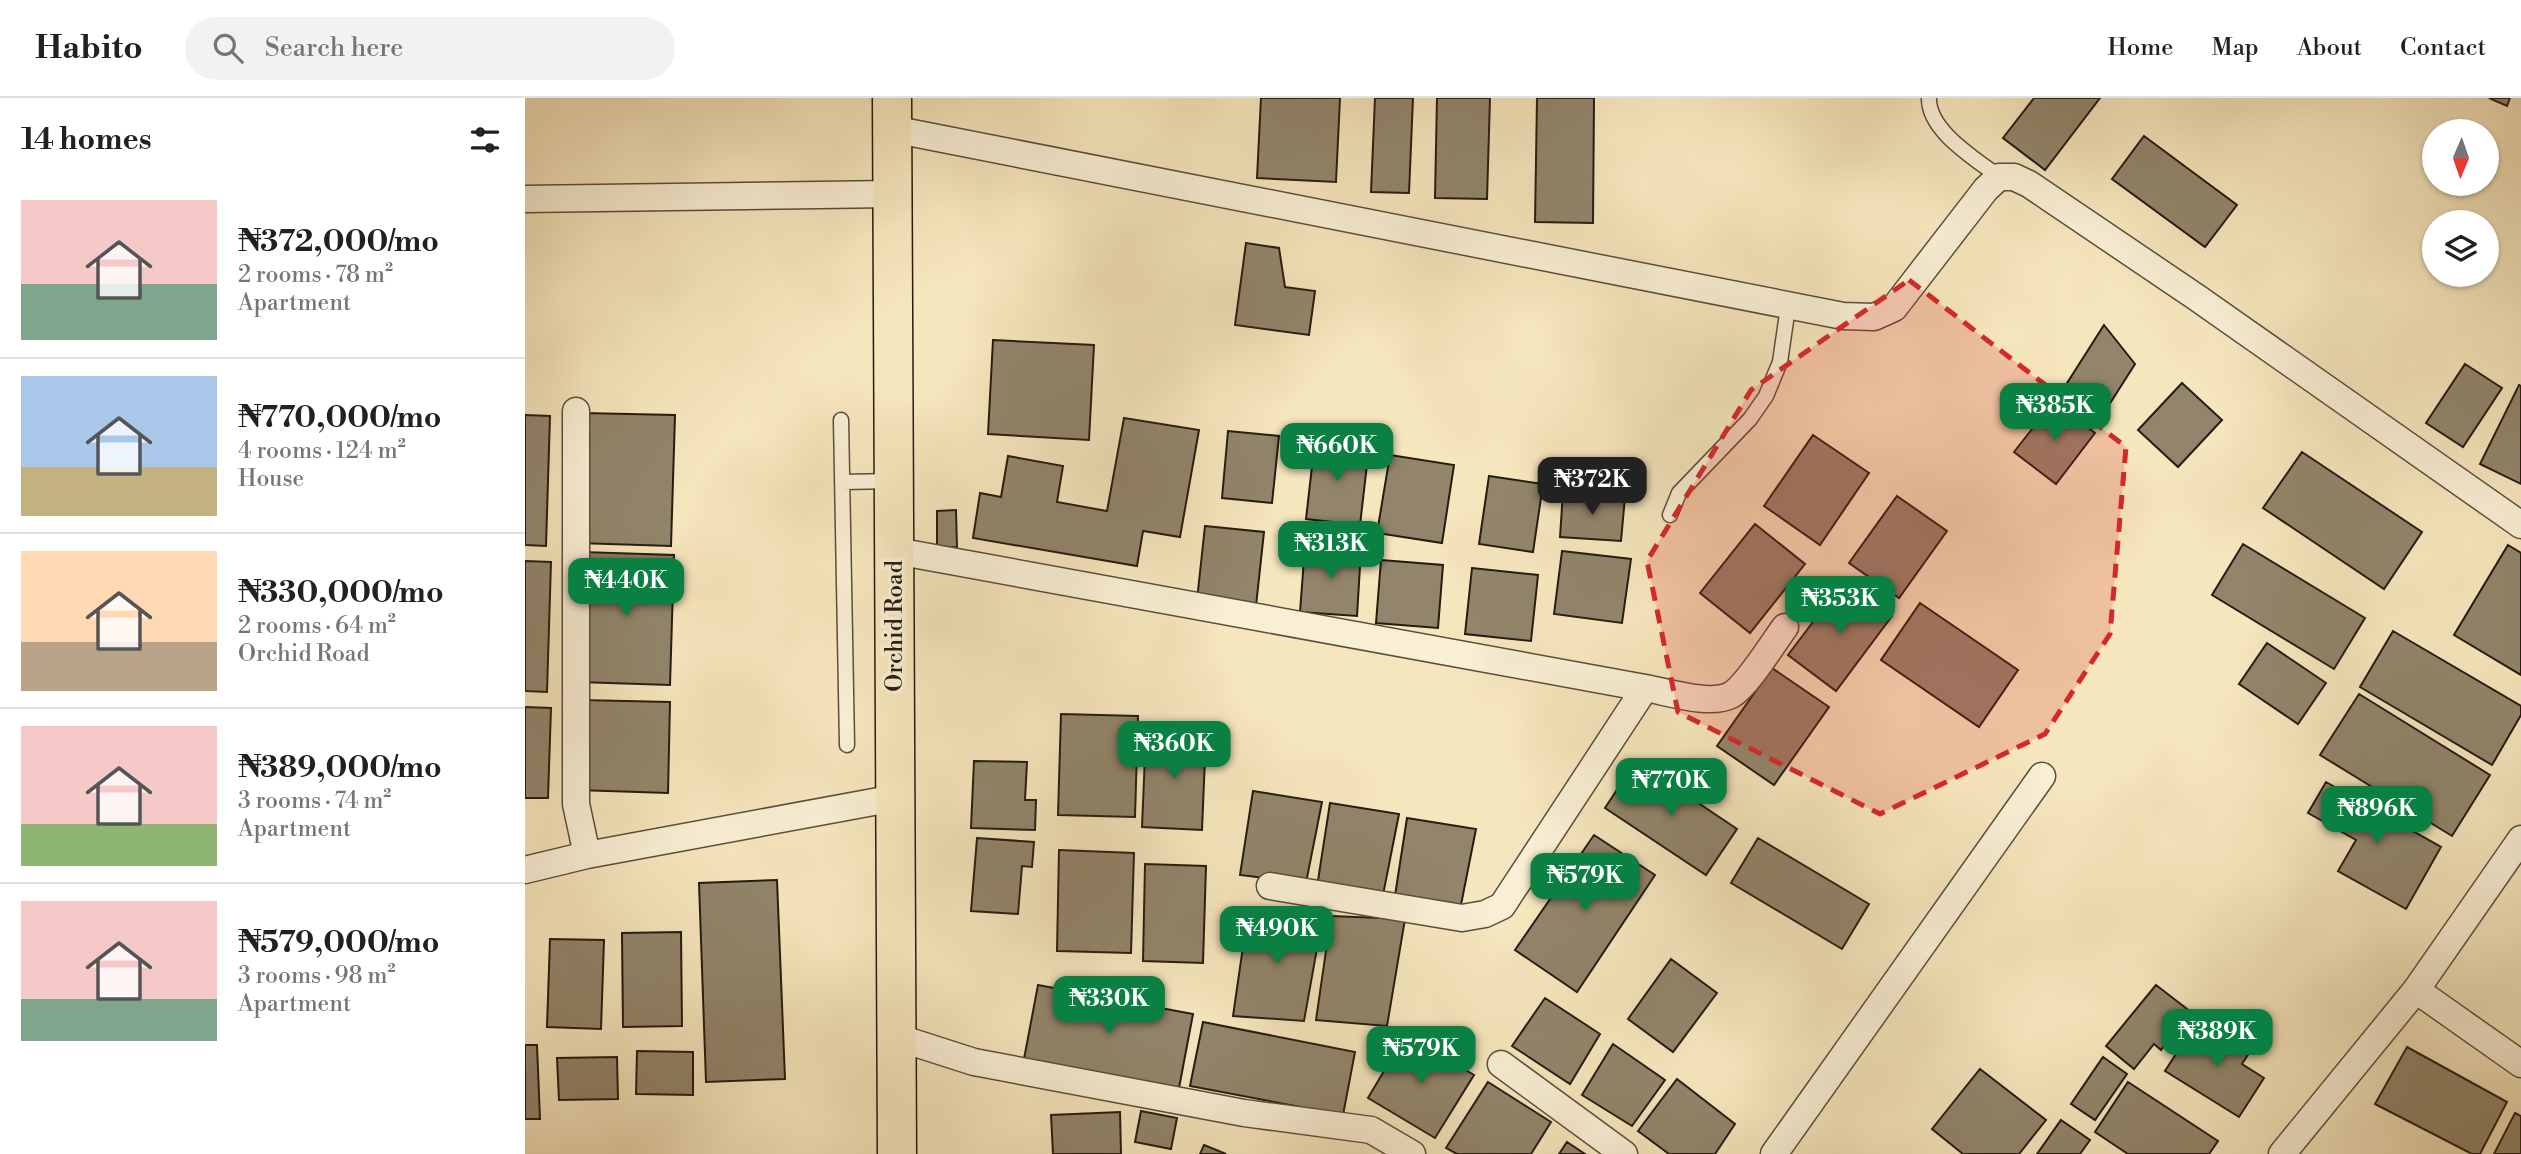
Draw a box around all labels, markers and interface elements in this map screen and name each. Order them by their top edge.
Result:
search box [185,17,675,80]
text: Habito [35,28,143,69]
icon: search [209,29,247,67]
text: Search here [265,32,404,64]
text: Home [2108,33,2173,63]
text: Map [2211,33,2259,63]
text: About [2297,33,2362,63]
text: Contact [2400,33,2486,63]
north arrow [2422,119,2499,196]
map controls [2422,119,2499,287]
text: 14 homes [21,121,152,159]
icon: filters [466,121,504,159]
button: layers [2422,210,2499,287]
text: ₦372,000/mo [238,223,439,261]
icon: home [77,228,161,312]
text: 2 rooms · 78 m² [238,261,393,289]
text: Apartment [238,289,351,317]
pin: ₦385K [2006,384,2104,443]
text: ₦385K [2016,392,2094,420]
text: ₦770,000/mo [238,399,442,437]
icon: home [77,404,161,488]
pin: ₦660K [1288,424,1386,483]
text: ₦660K [1296,432,1378,460]
text: 4 rooms · 124 m² [238,437,406,465]
pin: ₦372K [1543,458,1641,517]
text: House [238,465,304,493]
text: ₦372K [1554,466,1630,494]
pin: ₦313K [1282,522,1380,581]
text: ₦313K [1294,530,1368,558]
pin: ₦440K [577,559,675,618]
street label: Orchid Road [881,560,909,692]
text: ₦440K [584,567,668,595]
text: ₦330,000/mo [238,574,444,612]
pin: ₦353K [1791,576,1889,636]
icon: home [77,579,161,663]
text: ₦353K [1801,585,1879,613]
text: 2 rooms · 64 m² [238,612,396,640]
text: Orchid Road [238,640,370,668]
pin: ₦360K [1125,722,1223,781]
text: ₦360K [1134,730,1214,758]
text: ₦389,000/mo [238,749,442,787]
icon: home [77,754,161,838]
pin: ₦770K [1622,758,1720,818]
text: ₦770K [1632,767,1710,795]
pin: ₦896K [2328,786,2426,846]
text: 3 rooms · 74 m² [238,787,391,815]
text: ₦896K [2337,795,2417,823]
text: Apartment [238,815,351,843]
pin: ₦579K [1536,854,1634,913]
text: ₦579K [1547,862,1623,890]
pin: ₦490K [1228,906,1326,966]
text: ₦490K [1236,915,1318,943]
text: ₦579,000/mo [238,924,439,962]
icon: home [77,929,161,1013]
text: 3 rooms · 98 m² [238,962,395,990]
pin: ₦330K [1060,976,1158,1036]
text: ₦330K [1069,985,1149,1013]
text: Apartment [238,990,351,1018]
pin: ₦389K [2168,1010,2266,1069]
text: ₦389K [2178,1018,2256,1046]
pin: ₦579K [1372,1026,1470,1086]
text: ₦579K [1383,1035,1459,1063]

